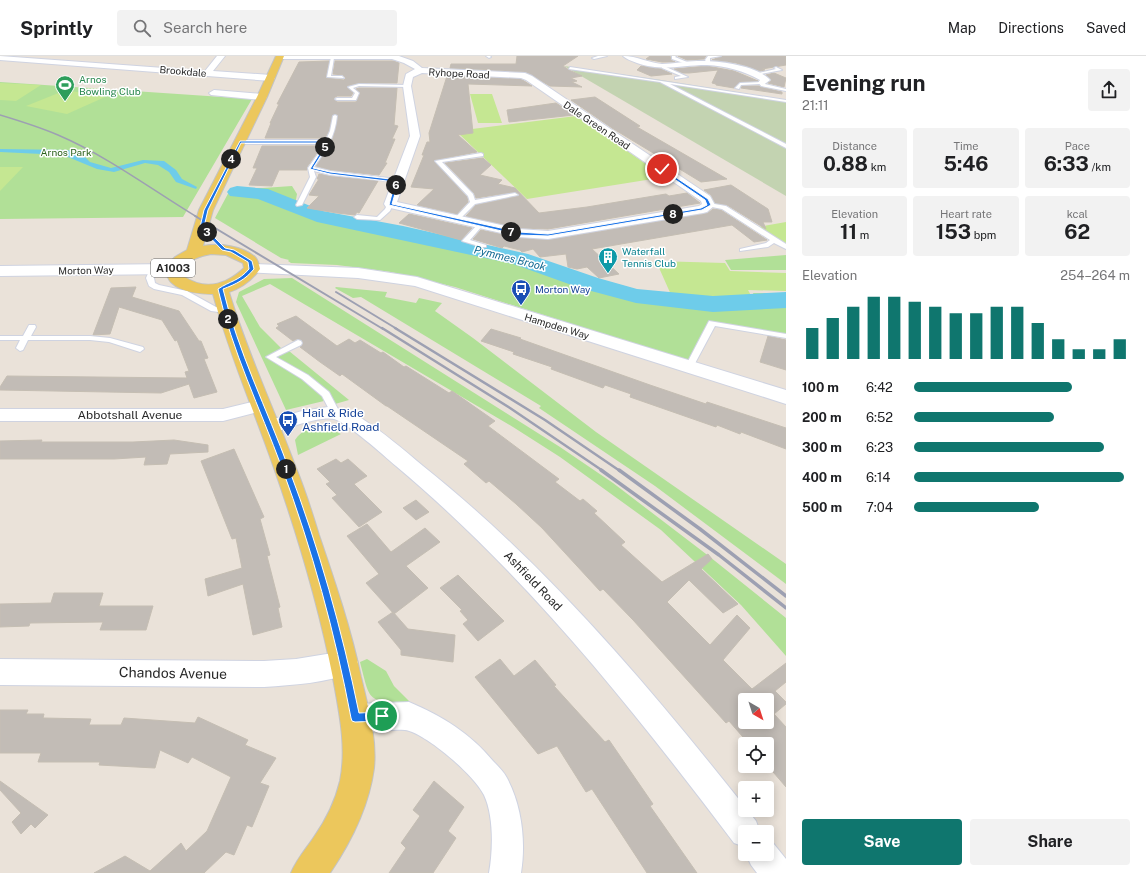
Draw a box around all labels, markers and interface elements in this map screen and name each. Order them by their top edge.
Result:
search box [117,10,397,46]
text: Sprintly [20,17,93,39]
icon: search [131,17,153,39]
text: Search here [163,19,247,36]
text: Map [948,20,976,36]
text: Directions [998,20,1064,36]
text: Saved [1086,20,1126,36]
street label: Brookdale [159,63,207,79]
street label: Ryhope Road [428,65,490,81]
button: share [1088,69,1130,111]
text: Evening run [802,70,926,96]
place label: Arnos Bowling Club [79,73,141,97]
sports icon: Arnos Bowling Club [54,74,76,102]
street label: Dale Green Road [561,98,633,152]
text: 21:11 [802,98,829,113]
pin: 5 [315,137,335,157]
text: Distance [832,140,877,152]
text: Time [953,140,979,152]
text: Pace [1065,140,1090,152]
text: 5 [321,141,329,153]
park label: Arnos Park [40,146,92,158]
pin: 4 [221,149,241,169]
pin [645,152,679,186]
text: 0.88 [823,152,868,176]
text: 5:46 [943,152,989,176]
text: 6:33 [1044,152,1089,176]
text: 4 [227,153,235,165]
icon: check [651,158,673,180]
text: km [868,161,886,173]
text: /km [1089,161,1111,173]
pin: 6 [386,175,406,195]
text: 6 [392,179,400,191]
pin: 8 [663,204,683,224]
text: 8 [669,208,677,220]
text: Elevation [831,208,878,220]
text: Heart rate [940,208,992,220]
text: kcal [1067,208,1088,220]
text: 11 [840,220,857,244]
text: 153 [936,220,971,244]
text: 62 [1064,220,1090,244]
pin: 3 [197,222,217,242]
pin: 7 [501,222,521,242]
text: 3 [203,226,211,238]
text: 7 [508,226,514,238]
text: m [857,229,869,241]
text: bpm [971,229,996,241]
water label: Pymmes Brook [473,243,547,273]
place label: Waterfall Tennis Club [622,245,676,269]
building icon: Waterfall Tennis Club [597,246,619,274]
road number: A1003 [151,259,195,277]
street label: Morton Way [58,264,114,276]
text: Elevation [802,268,857,283]
text: 254–264 m [1060,268,1130,283]
bus stop icon: Morton Way [510,278,532,306]
place label: Morton Way [535,283,591,295]
pin: 2 [218,309,238,329]
street label: Hampden Way [523,310,591,342]
text: 2 [225,313,232,325]
text: 100 m [802,380,839,395]
text: 6:42 [866,380,893,395]
place label: Hail & Ride Ashfield Road [302,406,379,434]
street label: Abbotshall Avenue [78,408,183,422]
bus stop icon: Hail & Ride Ashfield Road [277,409,299,437]
text: 200 m [802,410,842,425]
text: 6:52 [866,410,893,425]
text: 300 m [802,440,842,455]
text: 6:23 [866,440,893,455]
pin: 1 [276,459,296,479]
text: 1 [284,463,288,475]
text: 400 m [802,470,842,485]
text: 6:14 [866,470,891,485]
text: 500 m [802,500,842,515]
text: 7:04 [866,500,893,515]
street label: Ashfield Road [501,548,565,614]
street label: Chandos Avenue [119,664,227,682]
north arrow [738,693,774,729]
map controls [738,693,774,861]
pin [365,699,399,733]
icon: arrive [371,705,393,727]
button: locate [738,737,774,773]
button: + [738,781,774,817]
button: Save [802,819,962,865]
button: Share [970,819,1130,865]
button: − [738,825,774,861]

